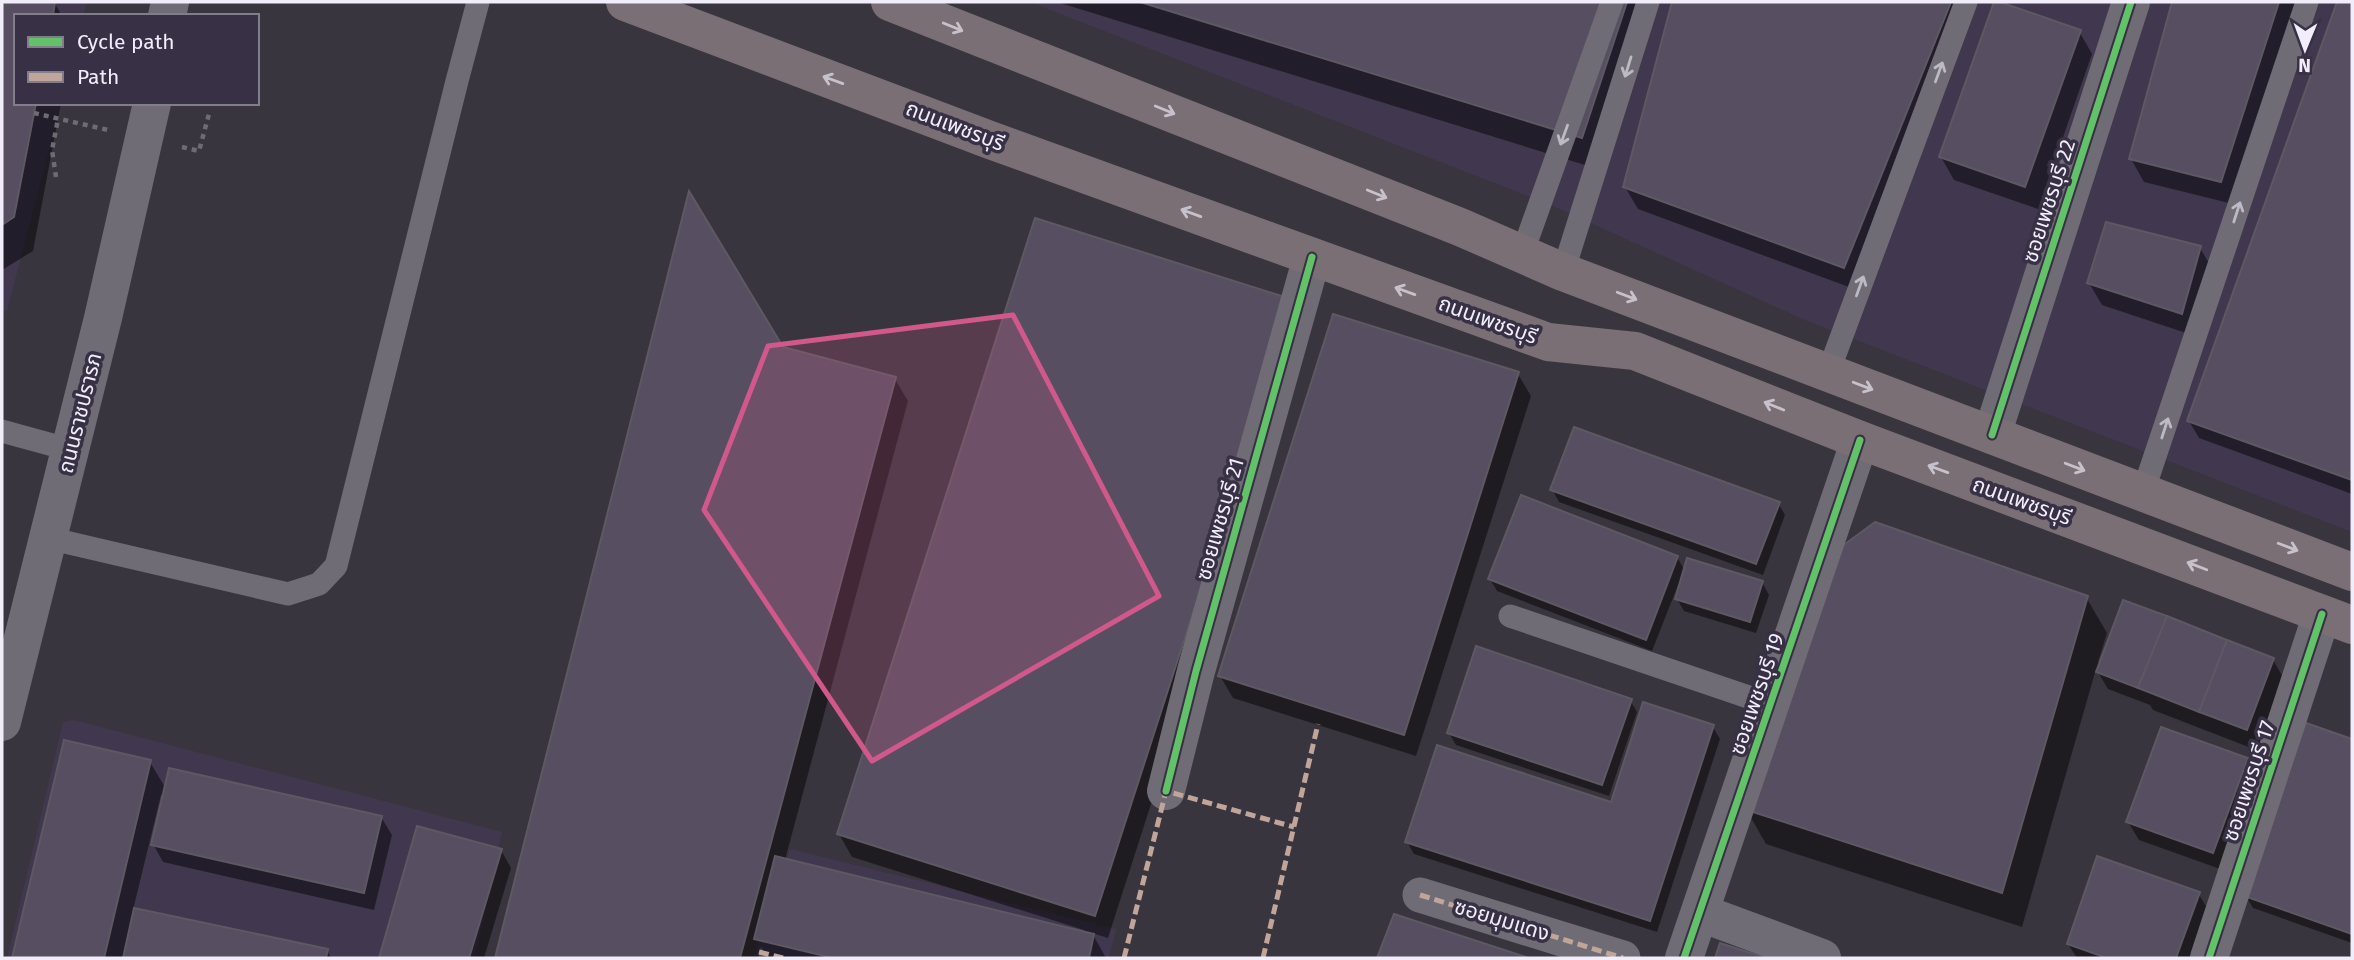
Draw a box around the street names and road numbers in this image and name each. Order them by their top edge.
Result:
street label: ถนนเพชรบุรี [902,95,1008,157]
street label: ซอยเพชรบุรี 22 [2017,136,2081,266]
street label: ถนนเพชรบุรี [1435,290,1541,350]
street label: ถนนราชปรารภ [52,350,108,476]
street label: ซอยเพชรบุรี 21 [1190,455,1250,583]
street label: ถนนเพชรบุรี [1969,471,2075,531]
street label: ซอยเพชรบุรี 19 [1724,630,1790,758]
street label: ซอยเพชรบุรี 17 [2217,717,2281,845]
street label: ซอยมุมแดง [1451,893,1553,947]

